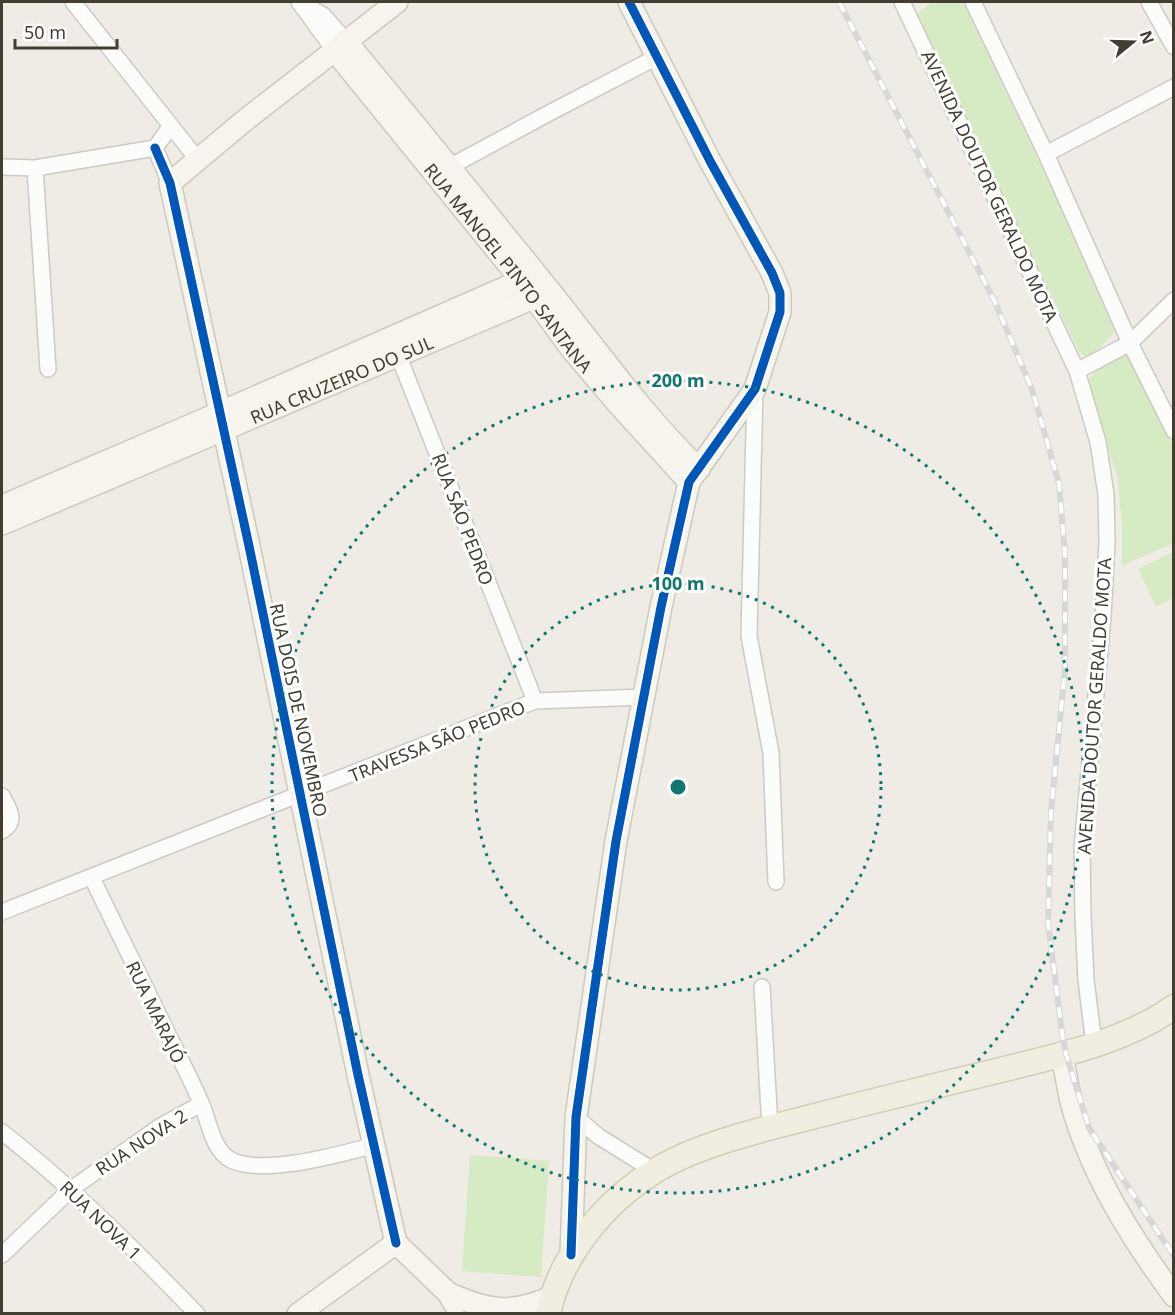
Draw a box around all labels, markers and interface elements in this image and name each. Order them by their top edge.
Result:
scale bar [15,12,117,50]
north arrow [1103,12,1163,72]
text: 50 m [24,20,66,44]
text: N [1135,27,1160,47]
street label: AVENIDA DOUTOR GERALDO MOTA [916,46,1064,326]
street label: RUA MANOEL PINTO SANTANA [419,158,598,378]
street label: RUA CRUZEIRO DO SUL [246,330,437,429]
text: 200 m [651,368,705,392]
street label: RUA SÃO PEDRO [427,450,499,588]
street label: AVENIDA DOUTOR GERALDO MOTA [1072,556,1116,855]
text: 100 m [651,571,705,595]
street label: RUA DOIS DE NOVEMBRO [265,601,333,819]
street label: TRAVESSA SÃO PEDRO [345,695,529,787]
centre of rings [668,777,688,797]
street label: RUA MARAJÓ [121,957,191,1067]
street label: RUA NOVA 2 [91,1103,191,1181]
street label: RUA NOVA 1 [55,1175,147,1265]

